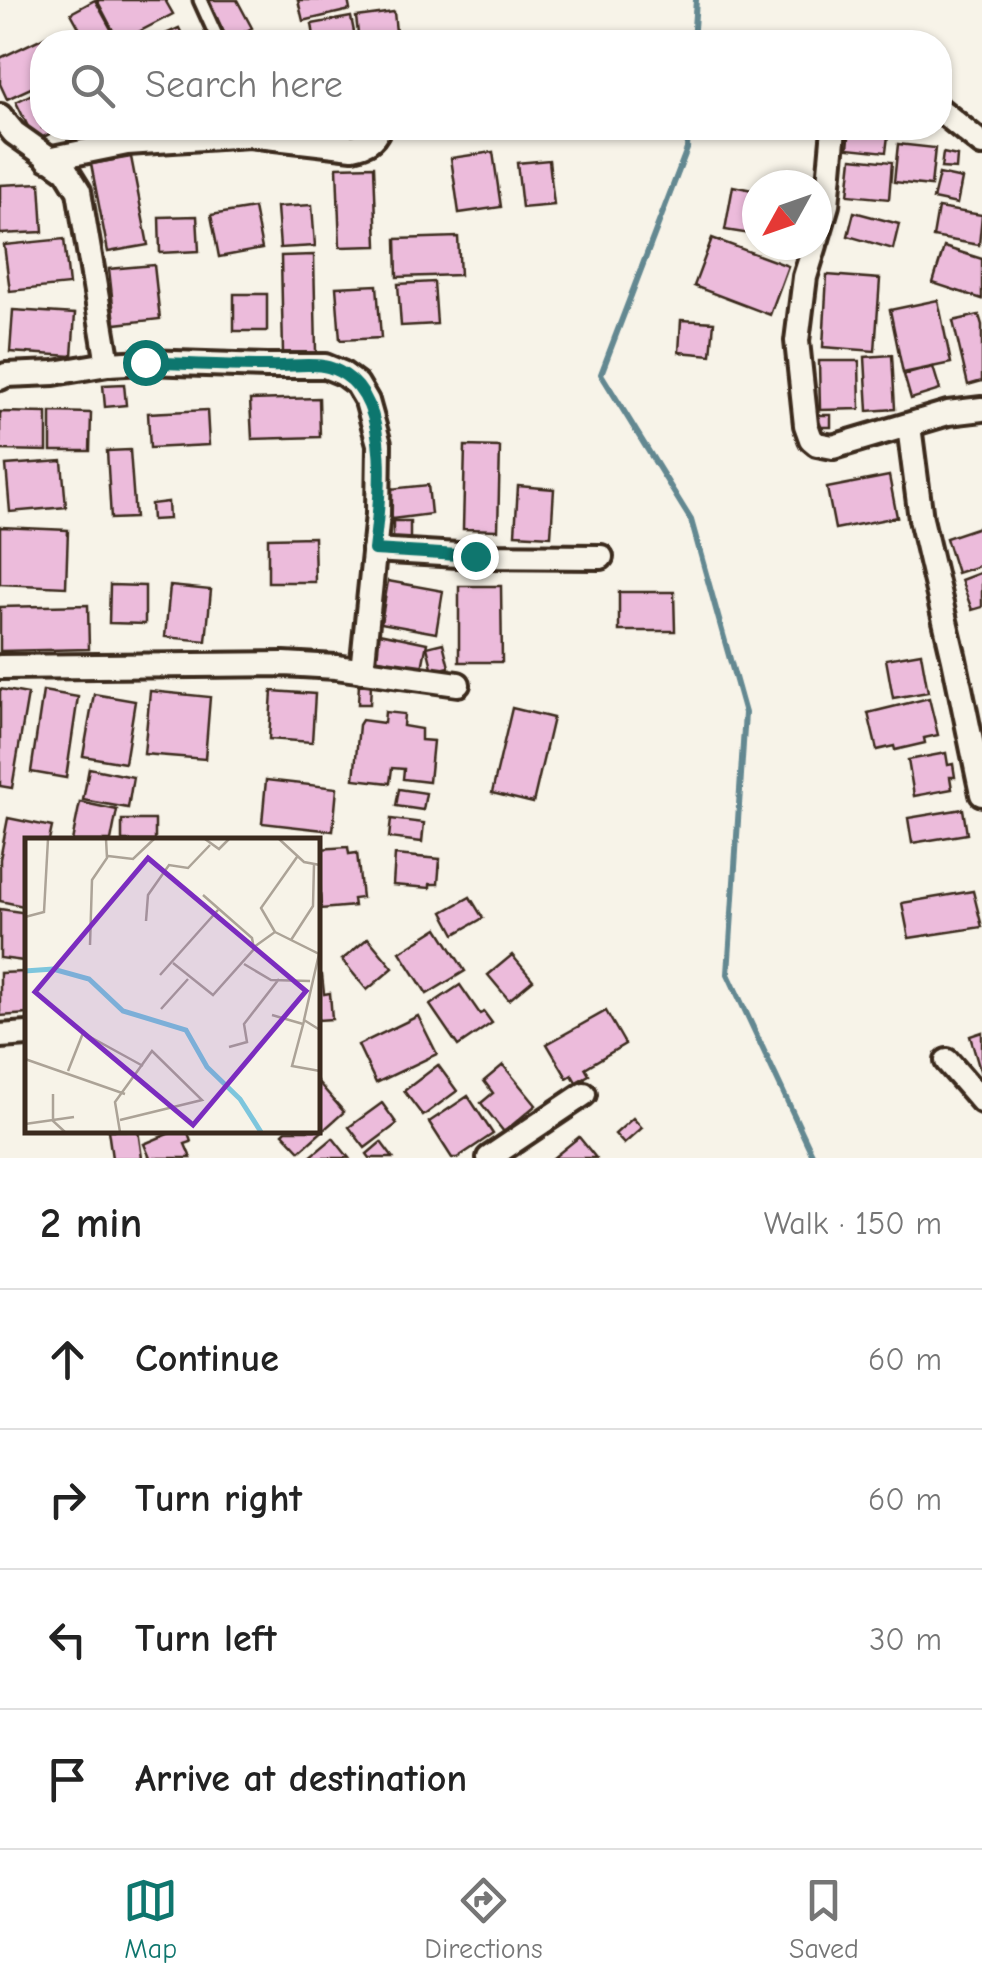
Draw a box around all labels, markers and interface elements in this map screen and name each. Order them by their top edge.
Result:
search box [30,30,952,140]
icon: search [65,58,120,113]
text: Search here [145,63,343,107]
north arrow [742,170,832,260]
route start [123,340,169,386]
route end [453,534,499,580]
inset map [25,838,320,1133]
text: 2 min [40,1199,142,1248]
text: Walk · 150 m [764,1205,942,1242]
icon: ahead [40,1332,95,1387]
text: Continue [135,1337,279,1381]
text: 60 m [868,1341,942,1378]
icon: right [40,1472,95,1527]
text: Turn right [135,1477,302,1521]
text: 60 m [868,1481,942,1518]
icon: left [40,1612,95,1667]
text: Turn left [135,1617,276,1661]
text: 30 m [869,1621,942,1658]
icon: arrive [40,1752,95,1807]
text: Arrive at destination [135,1757,467,1801]
tab: Map [123,1873,178,1965]
tab: Directions [424,1873,543,1965]
tab: Saved [789,1873,859,1965]

